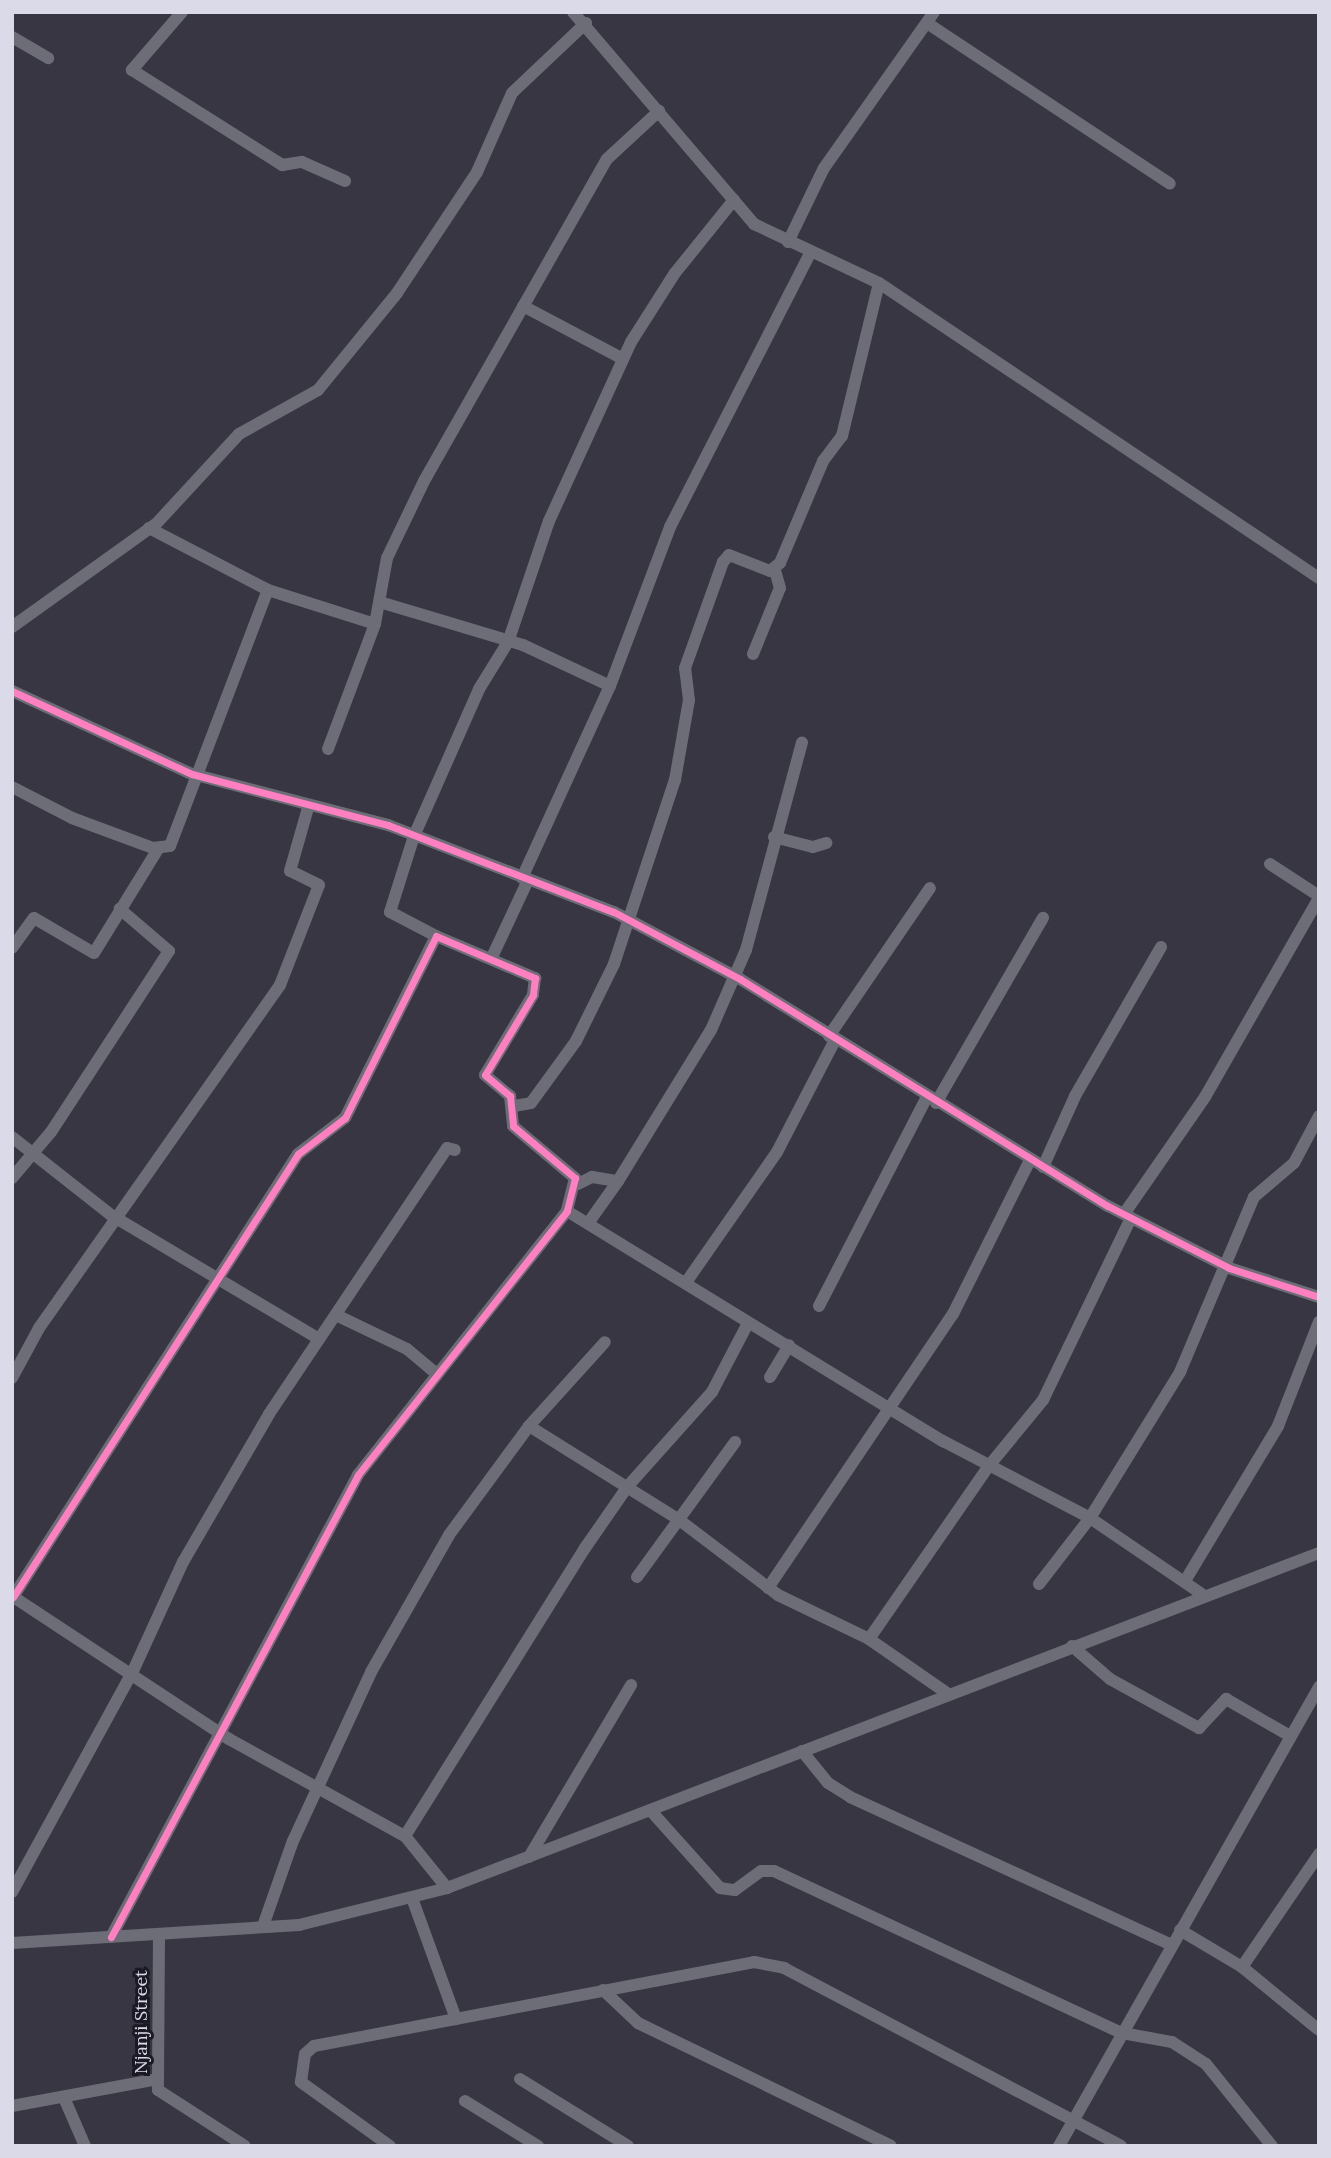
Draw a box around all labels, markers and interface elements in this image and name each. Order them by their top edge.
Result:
street label: Njanji Street [130,1970,152,2074]

